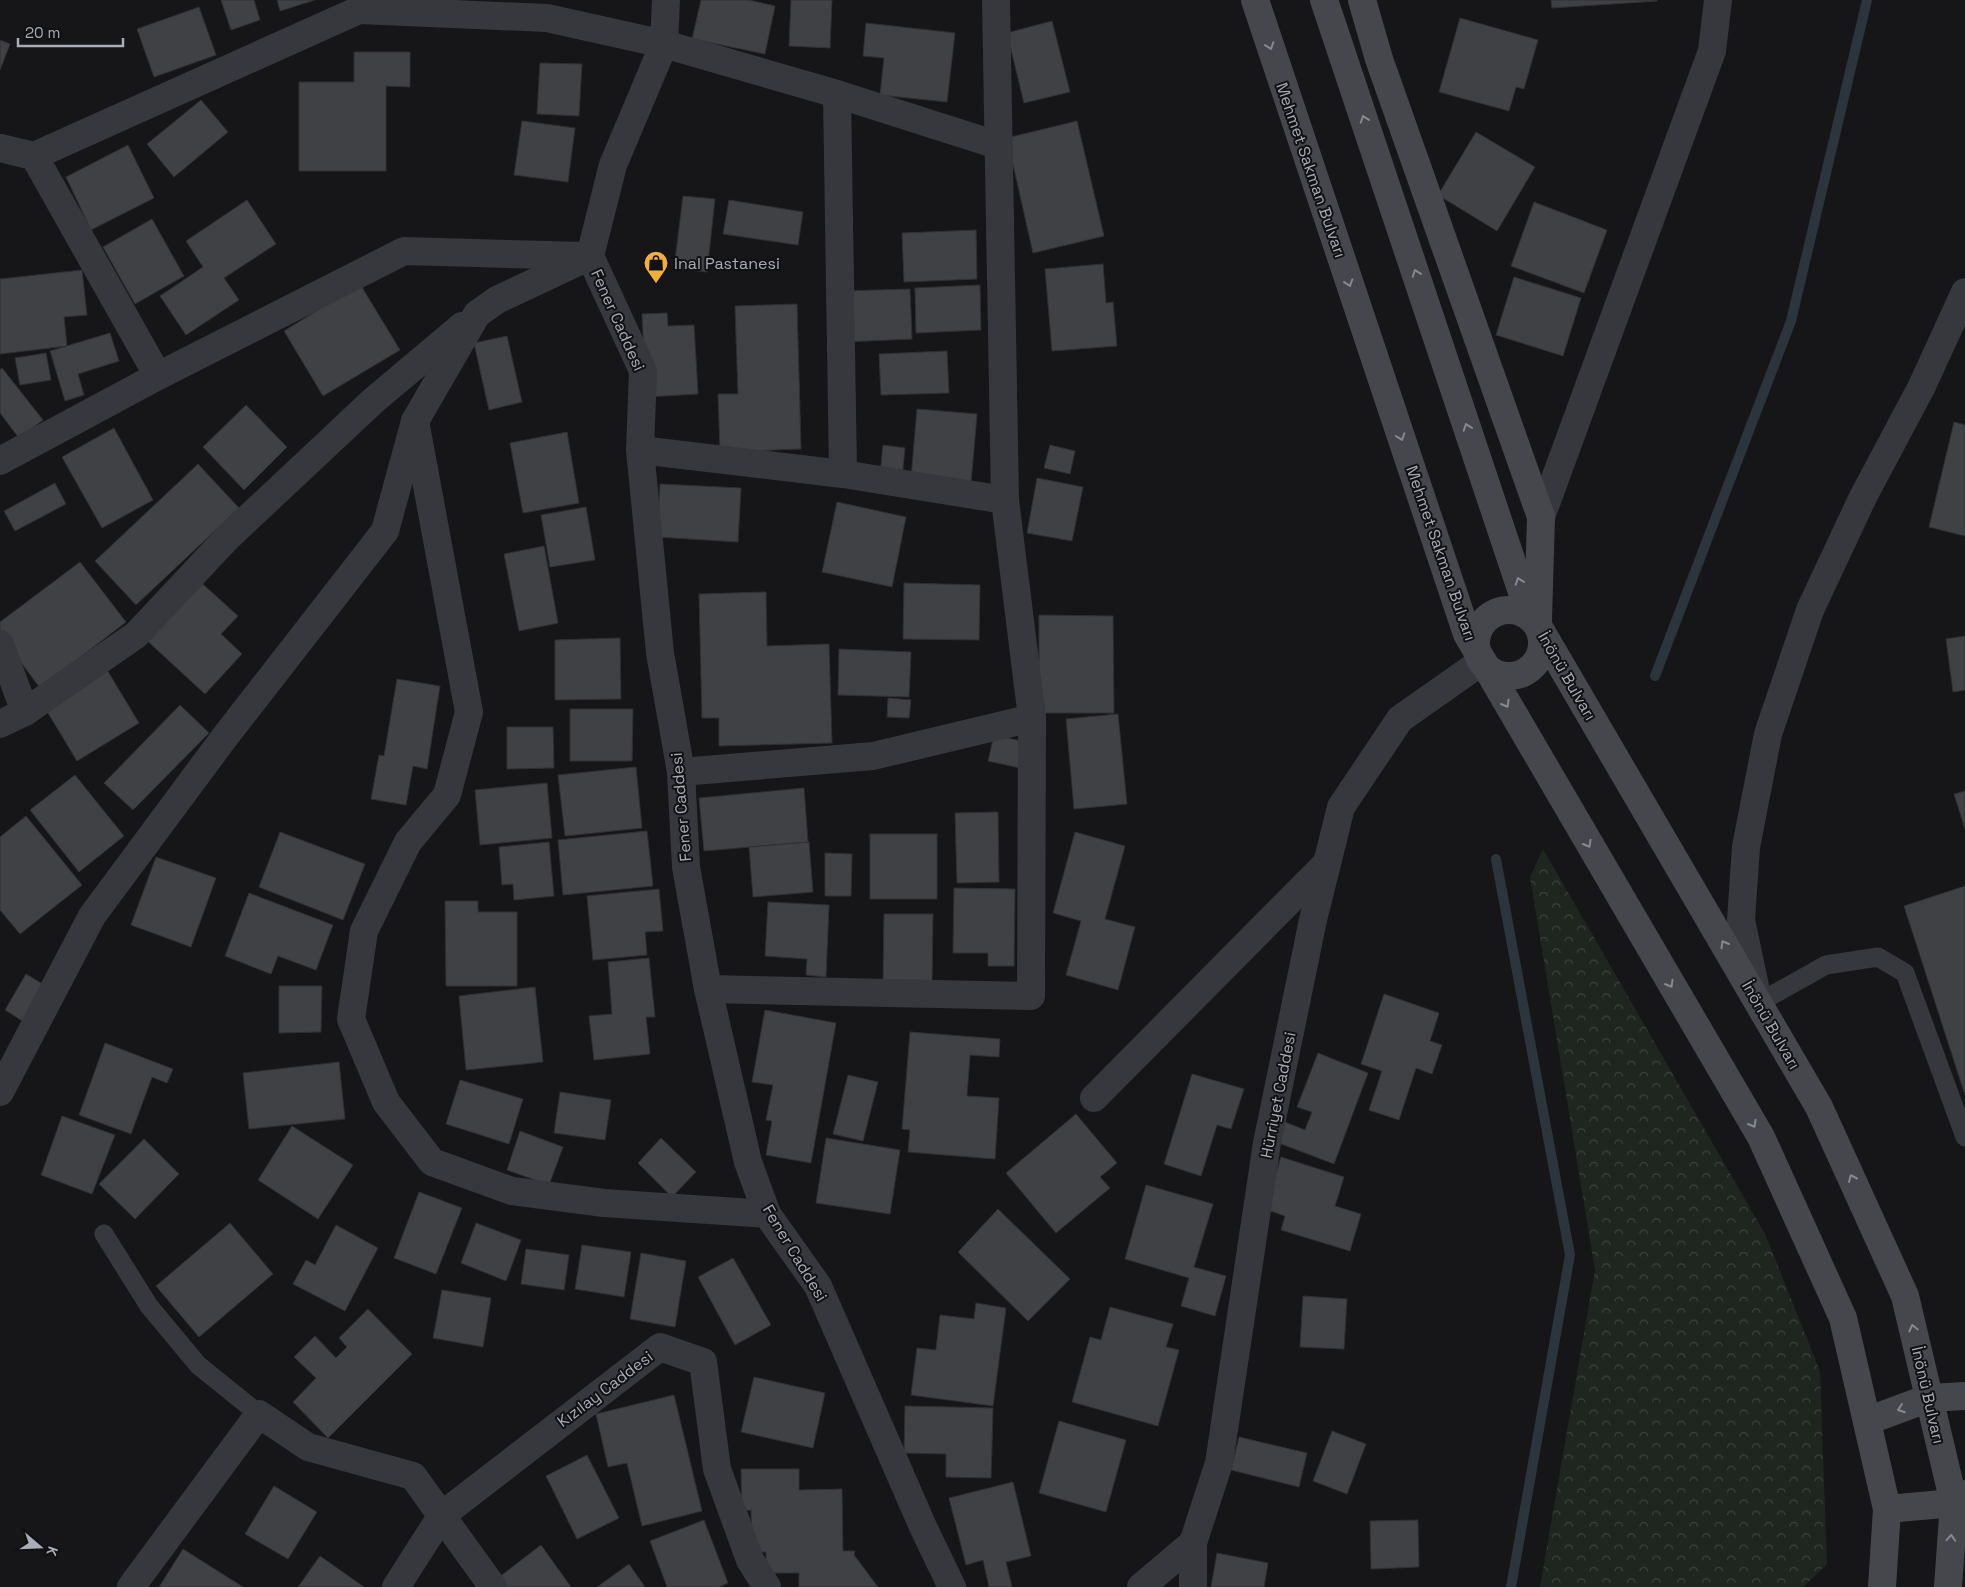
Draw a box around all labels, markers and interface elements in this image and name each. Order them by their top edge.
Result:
scale bar [18,15,122,47]
text: 20 m [25,23,60,42]
one-way arrow [1264,42,1274,50]
street label: Mehmet Sakman Bulvarı [1271,80,1351,260]
one-way arrow [1360,115,1370,124]
shop icon: Inal Pastanesi [643,250,669,284]
place label: Inal Pastanesi [674,253,780,274]
street label: Fener Caddesi [586,266,650,374]
one-way arrow [1411,270,1421,278]
one-way arrow [1344,279,1354,287]
one-way arrow [1463,424,1473,432]
one-way arrow [1395,433,1405,441]
street label: Mehmet Sakman Bulvarı [1401,463,1481,643]
one-way arrow [1515,578,1525,586]
street label: İnönü Bulvarı [1533,628,1601,724]
one-way arrow [1499,698,1509,707]
street label: Fener Caddesi [666,752,696,862]
one-way arrow [1582,838,1592,847]
one-way arrow [1720,940,1730,949]
street label: İnönü Bulvarı [1737,977,1805,1073]
one-way arrow [1664,978,1674,987]
street label: Hürriyet Caddesi [1255,1030,1301,1160]
one-way arrow [1746,1118,1756,1127]
one-way arrow [1847,1174,1858,1183]
street label: Fener Caddesi [758,1201,832,1305]
one-way arrow [1908,1324,1919,1333]
street label: İnönü Bulvarı [1907,1344,1949,1446]
street label: Kızılay Caddesi [553,1346,657,1432]
one-way arrow [1897,1403,1905,1413]
north arrow [15,1522,65,1572]
one-way arrow [1946,1534,1957,1542]
text: K [42,1544,62,1559]

